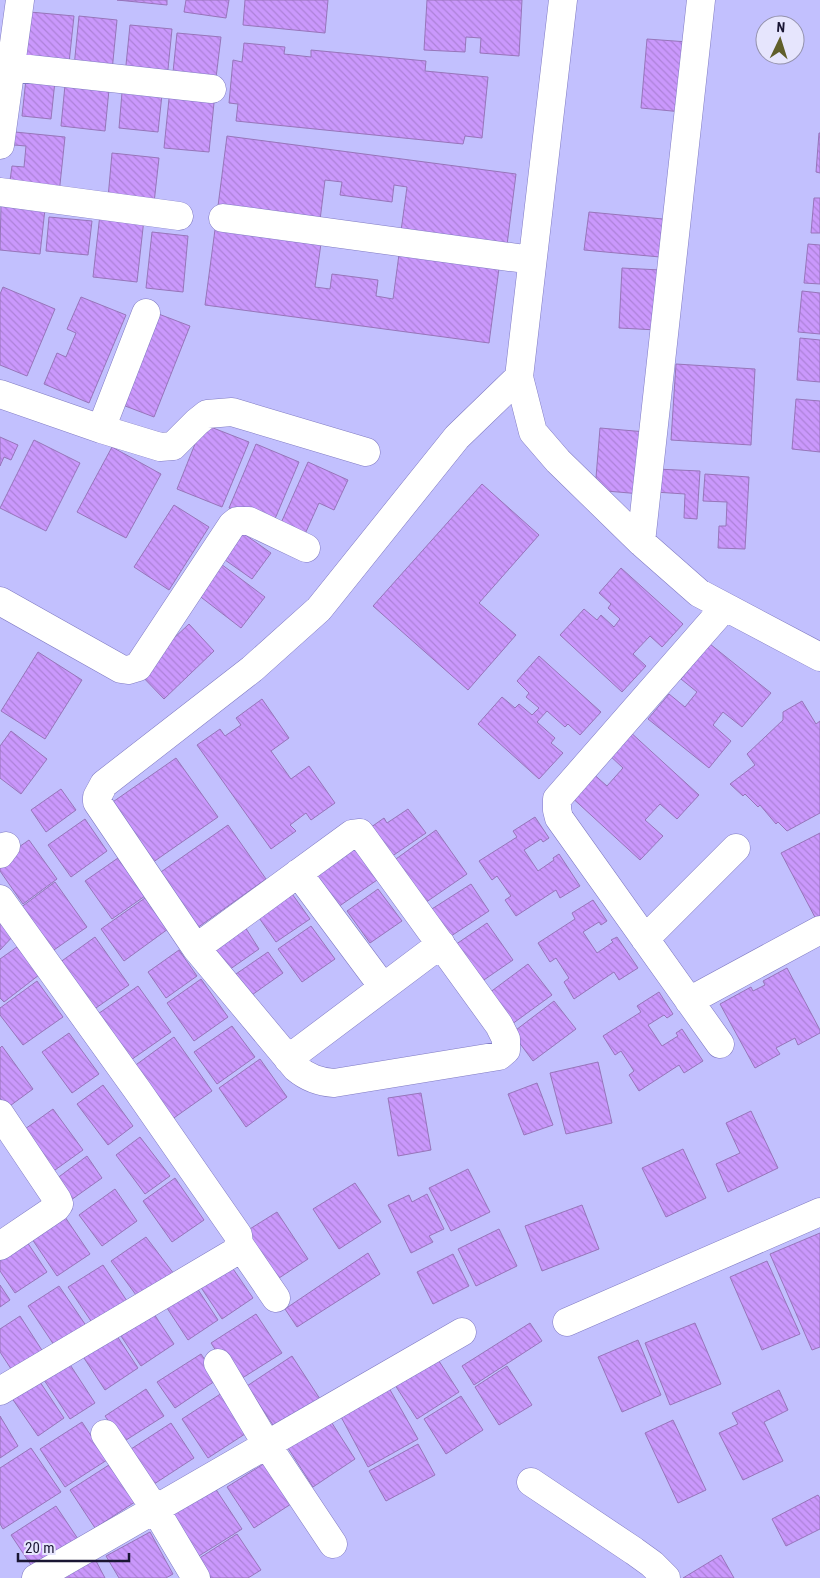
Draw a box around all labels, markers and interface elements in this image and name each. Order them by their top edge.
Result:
north arrow [755,15,805,65]
text: N [776,19,786,35]
scale bar [18,1530,129,1562]
text: 20 m [25,1539,55,1557]

